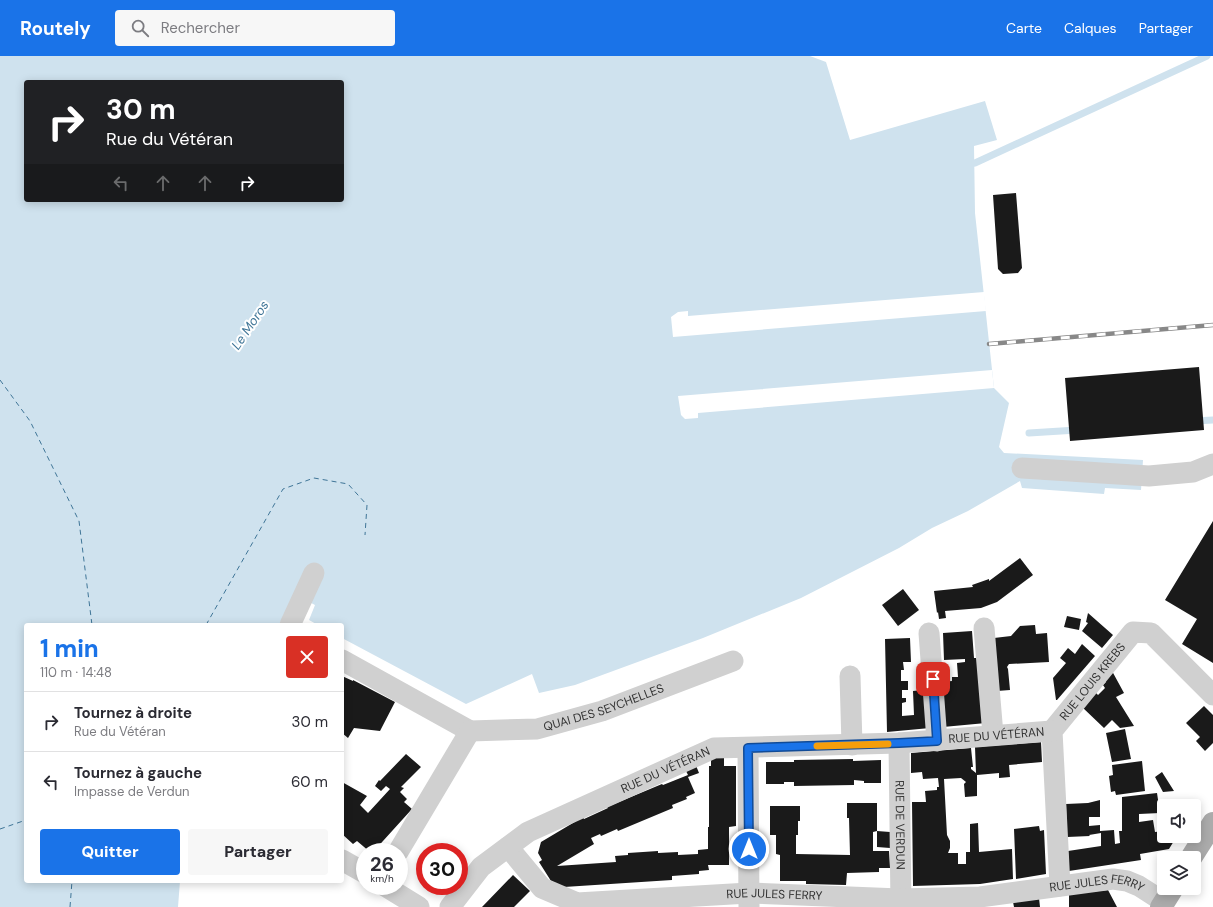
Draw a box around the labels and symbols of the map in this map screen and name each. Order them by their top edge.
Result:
water label: Le Moros [228,297,272,353]
street label: RUE LOUIS KREBS [1056,639,1129,724]
pin [916,662,950,696]
street label: QUAI DES SEYCHELLES [542,680,666,735]
street label: RUE DU VÉTÉRAN [948,724,1045,747]
street label: RUE DU VÉTÉRAN [618,743,713,797]
street label: RUE DE VERDUN [891,780,909,870]
position arrow [728,828,770,870]
speed limit sign: 30 [416,843,468,895]
street label: RUE JULES FERRY [1048,871,1148,896]
street label: RUE JULES FERRY [726,885,823,904]

